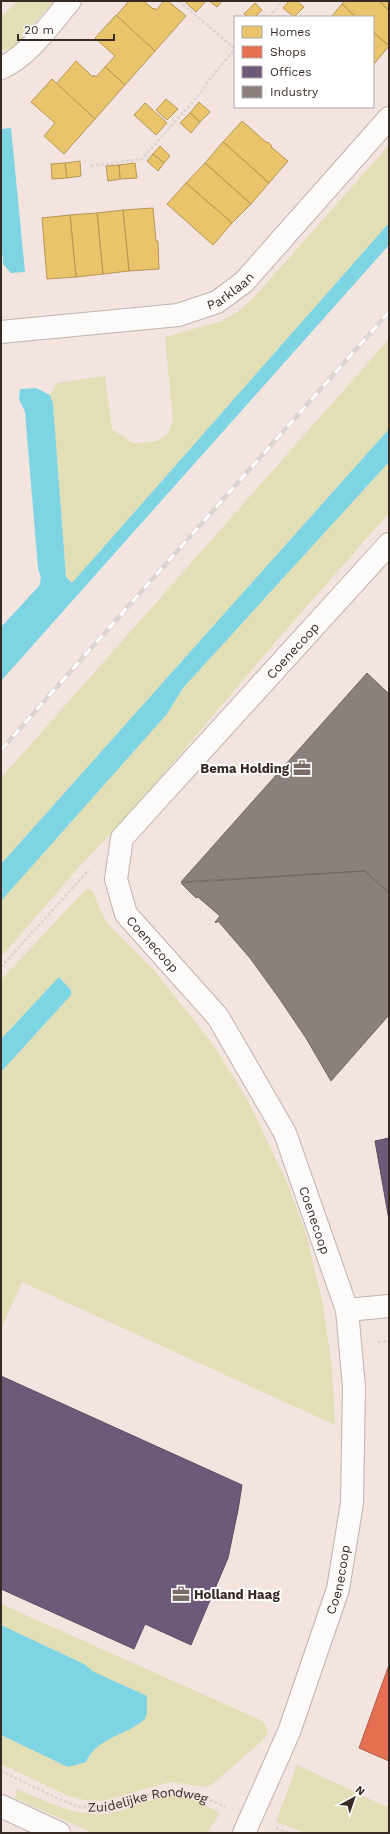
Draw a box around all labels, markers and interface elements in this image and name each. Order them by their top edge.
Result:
scale bar [18,16,114,42]
legend [234,16,374,108]
text: 20 m [24,23,54,37]
text: Homes [270,25,311,39]
text: Shops [270,45,306,59]
text: Offices [270,65,312,79]
text: Industry [270,85,319,99]
street label: Parklaan [205,269,257,313]
street label: Coenecoop [263,619,322,682]
office icon: Bema Holding [292,758,312,778]
place label: Bema Holding [200,761,290,776]
street label: Coenecoop [123,913,182,976]
street label: Coenecoop [296,1184,333,1256]
street label: Coenecoop [323,1544,353,1616]
office icon: Holland Haag [171,1584,191,1604]
place label: Holland Haag [194,1587,280,1602]
north arrow [334,1778,374,1818]
text: N [353,1783,367,1798]
street label: Zuidelijke Rondweg [88,1784,210,1815]

